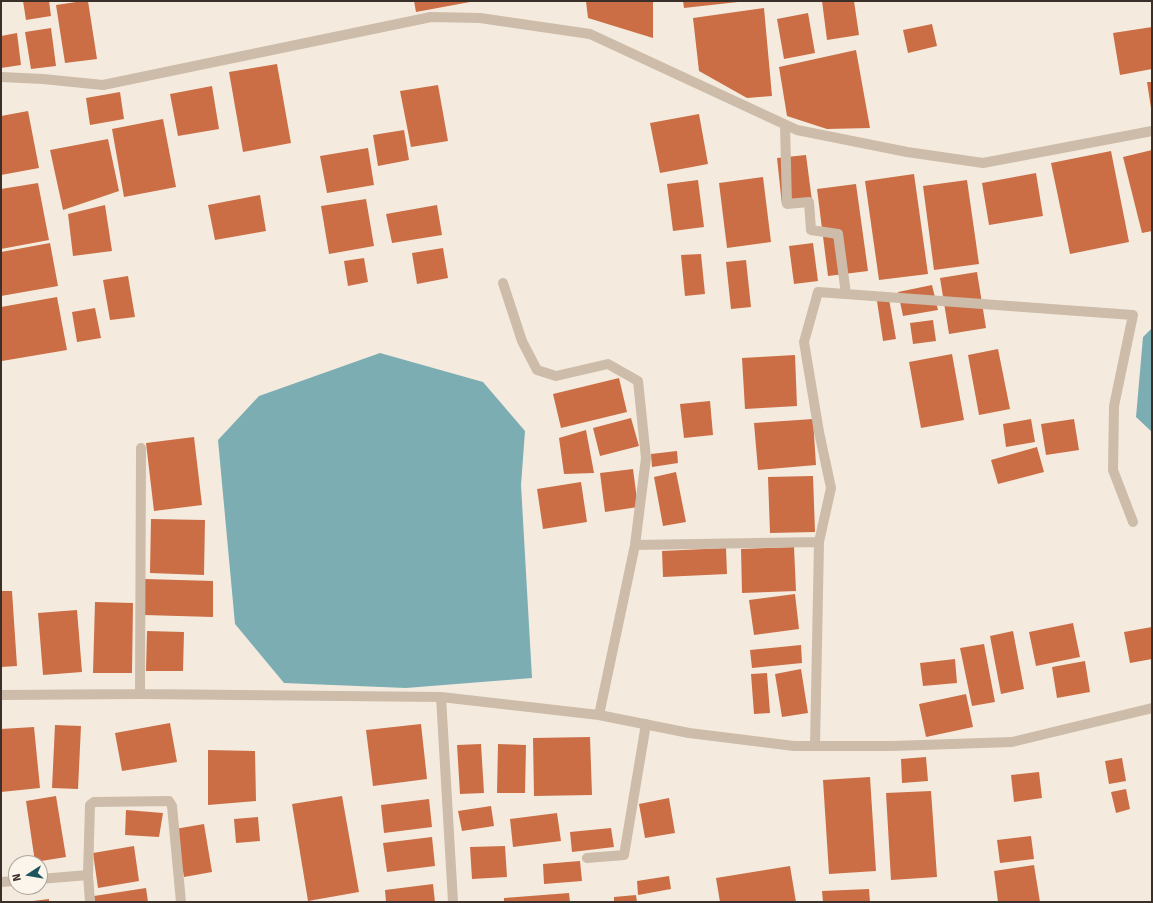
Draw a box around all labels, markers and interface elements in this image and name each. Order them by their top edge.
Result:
north arrow [8,855,48,895]
text: N [10,872,24,882]

